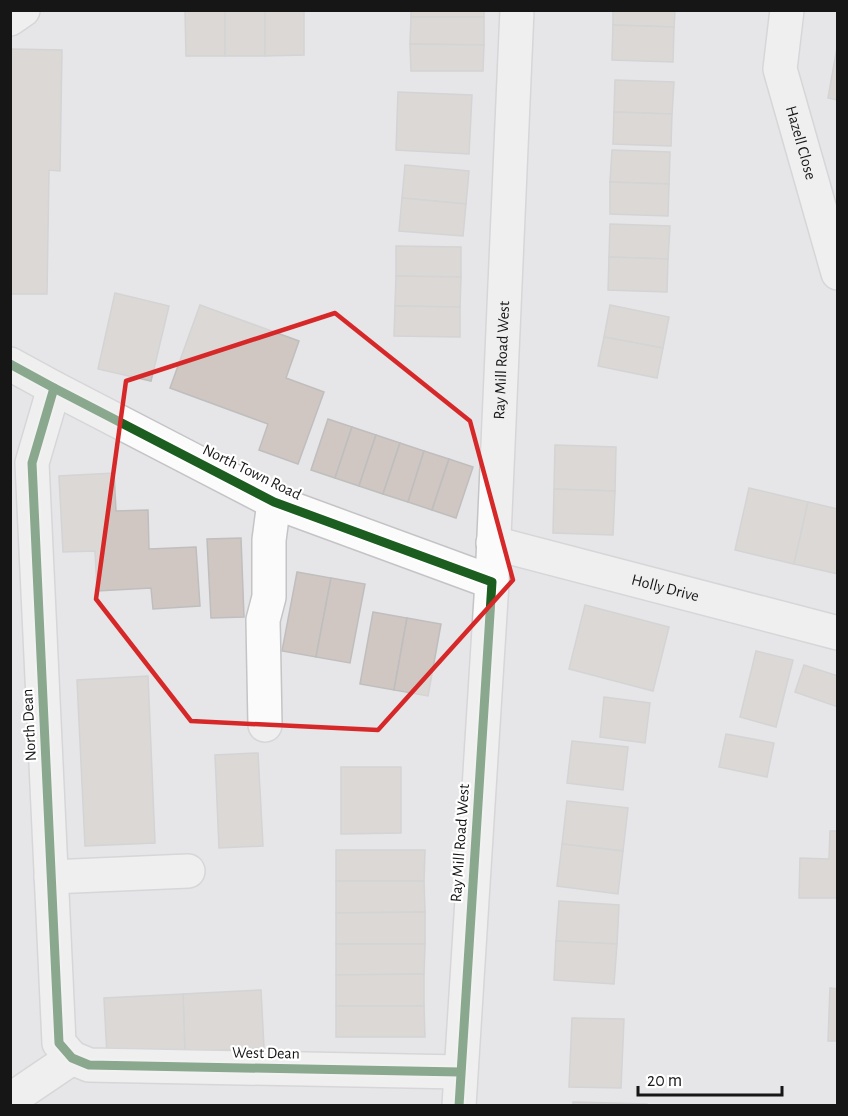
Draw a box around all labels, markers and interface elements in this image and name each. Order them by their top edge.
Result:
street label: Hazell Close [783,104,819,181]
street label: Ray Mill Road West [491,301,512,420]
street label: North Town Road [200,441,304,503]
street label: Holly Drive [630,571,701,604]
street label: North Dean [19,688,39,762]
street label: Ray Mill Road West [448,783,473,903]
street label: West Dean [232,1044,300,1062]
scale bar [638,1059,782,1097]
text: 20 m [647,1072,682,1090]

